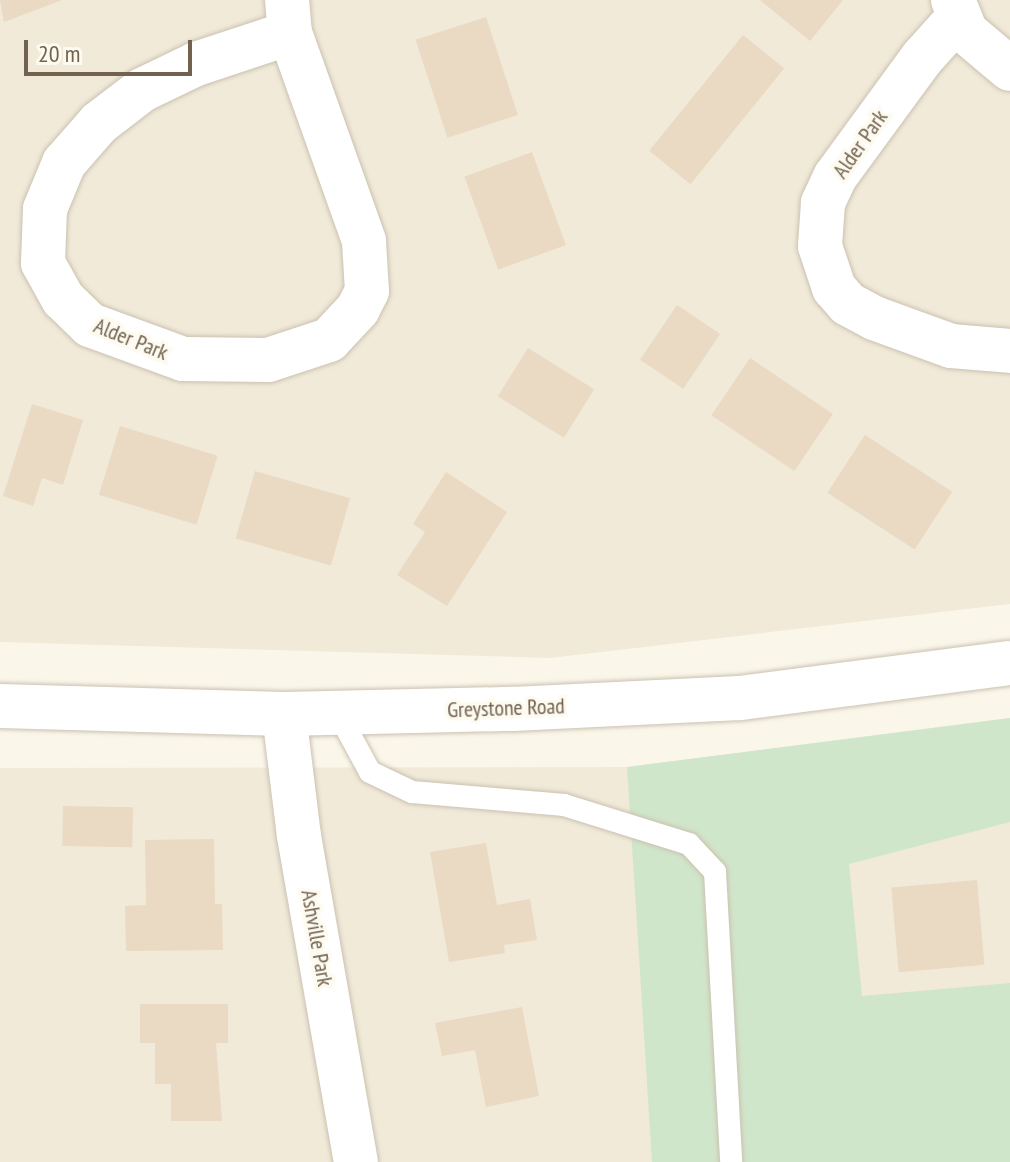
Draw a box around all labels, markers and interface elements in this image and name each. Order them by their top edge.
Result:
scale bar [28,24,196,74]
text: 20 m [38,38,80,69]
street label: Alder Park [827,105,893,183]
street label: Alder Park [90,312,172,366]
street label: Greystone Road [447,693,565,723]
street label: Ashville Park [296,888,338,988]

